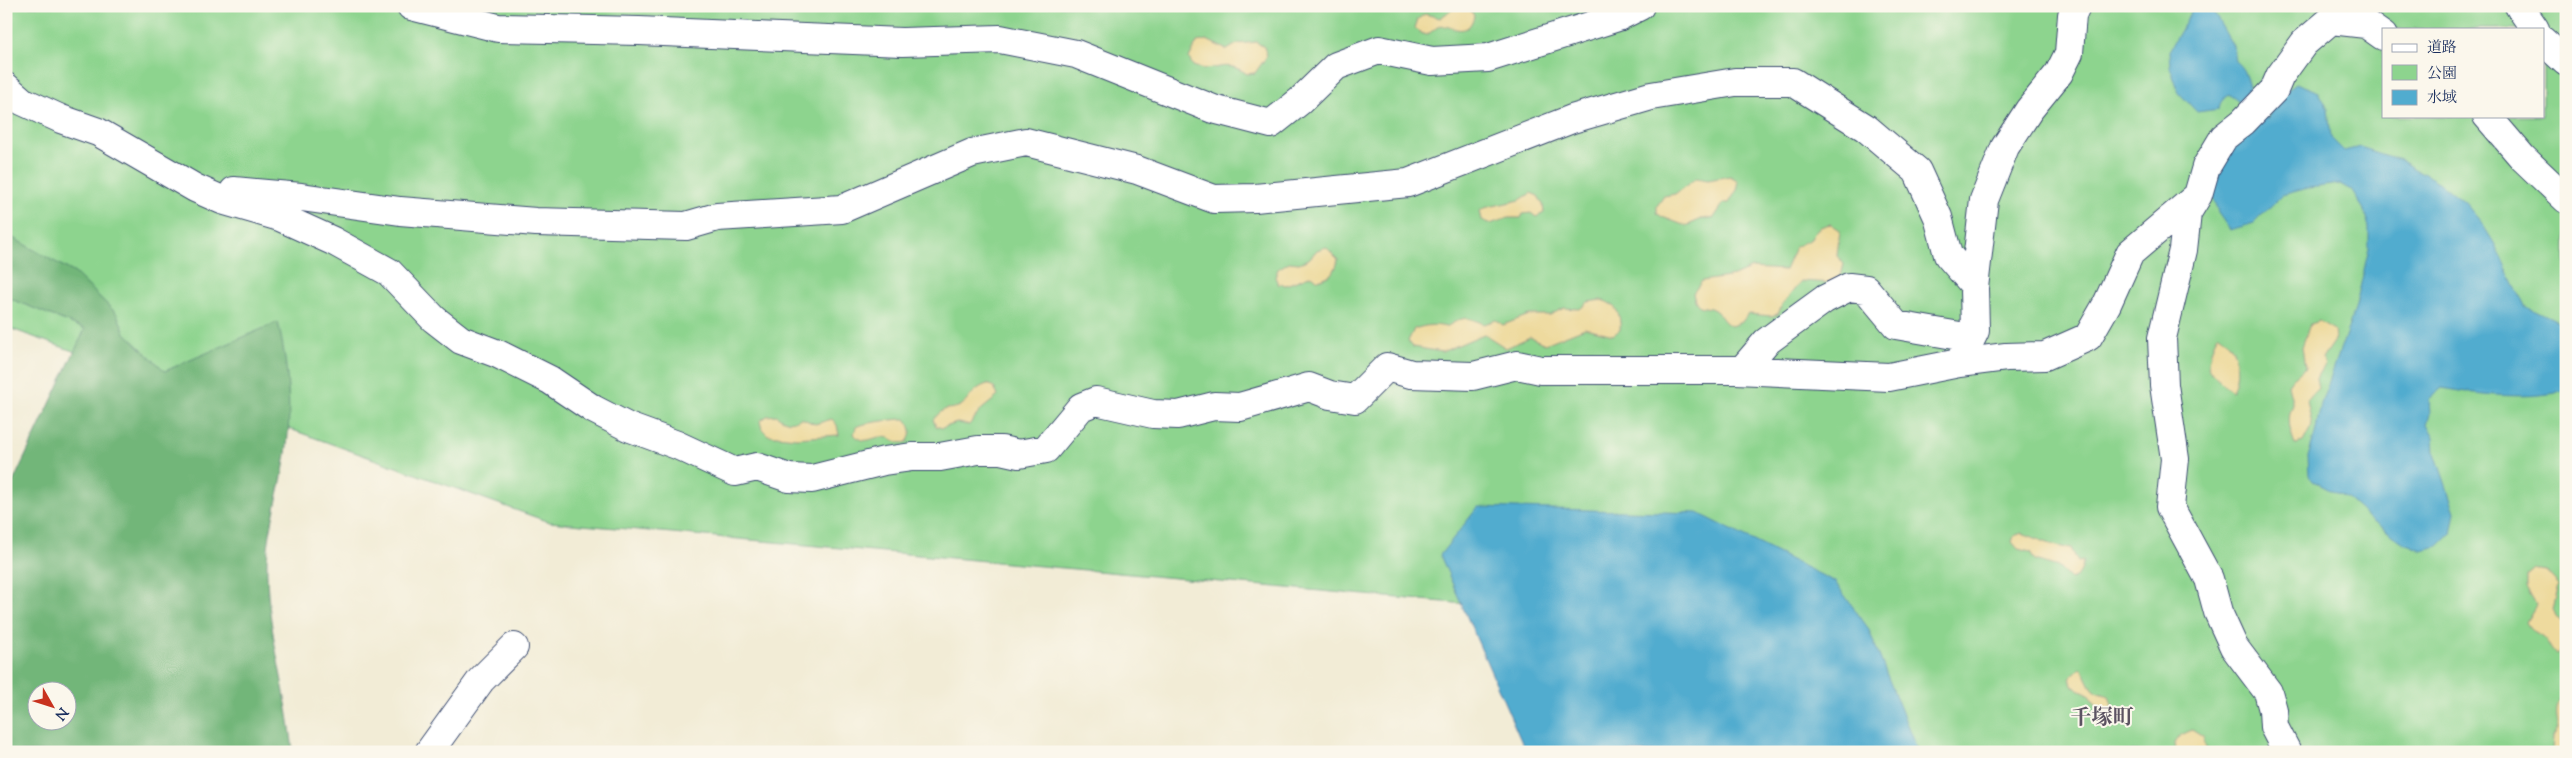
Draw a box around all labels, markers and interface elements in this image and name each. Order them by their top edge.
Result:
legend [2382,28,2544,118]
text: 道路 [2427,38,2457,59]
text: 公園 [2427,64,2457,85]
text: 水域 [2427,88,2457,109]
north arrow [28,680,78,730]
text: N [49,702,72,724]
district label: 千塚町 [2071,704,2134,734]

